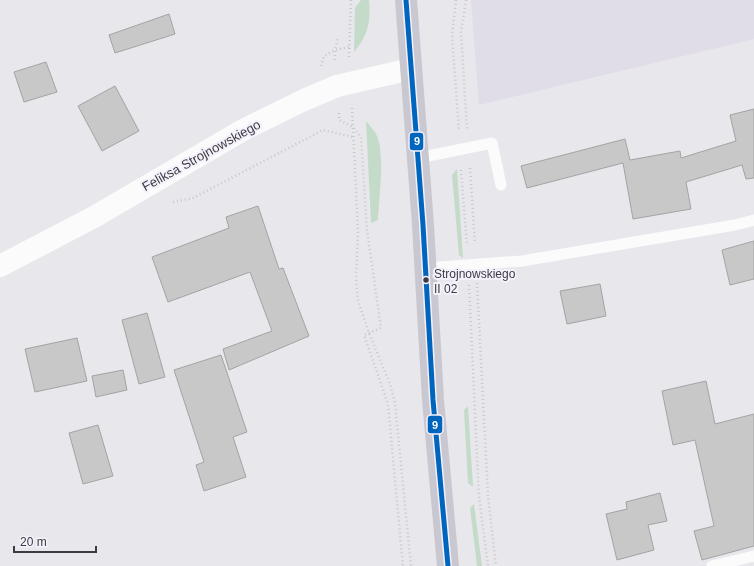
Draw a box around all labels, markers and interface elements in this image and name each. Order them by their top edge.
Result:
street label: Feliksa Strojnowskiego [139,117,263,194]
line badge: 9 [409,132,424,151]
text: 9 [414,135,420,147]
place label: Strojnowskiego II 02 [434,267,516,296]
marker: Strojnowskiego II 02 [421,275,431,285]
line badge: 9 [427,415,443,434]
text: 9 [432,419,438,431]
scale bar [14,528,96,554]
text: 20 m [20,535,47,549]

